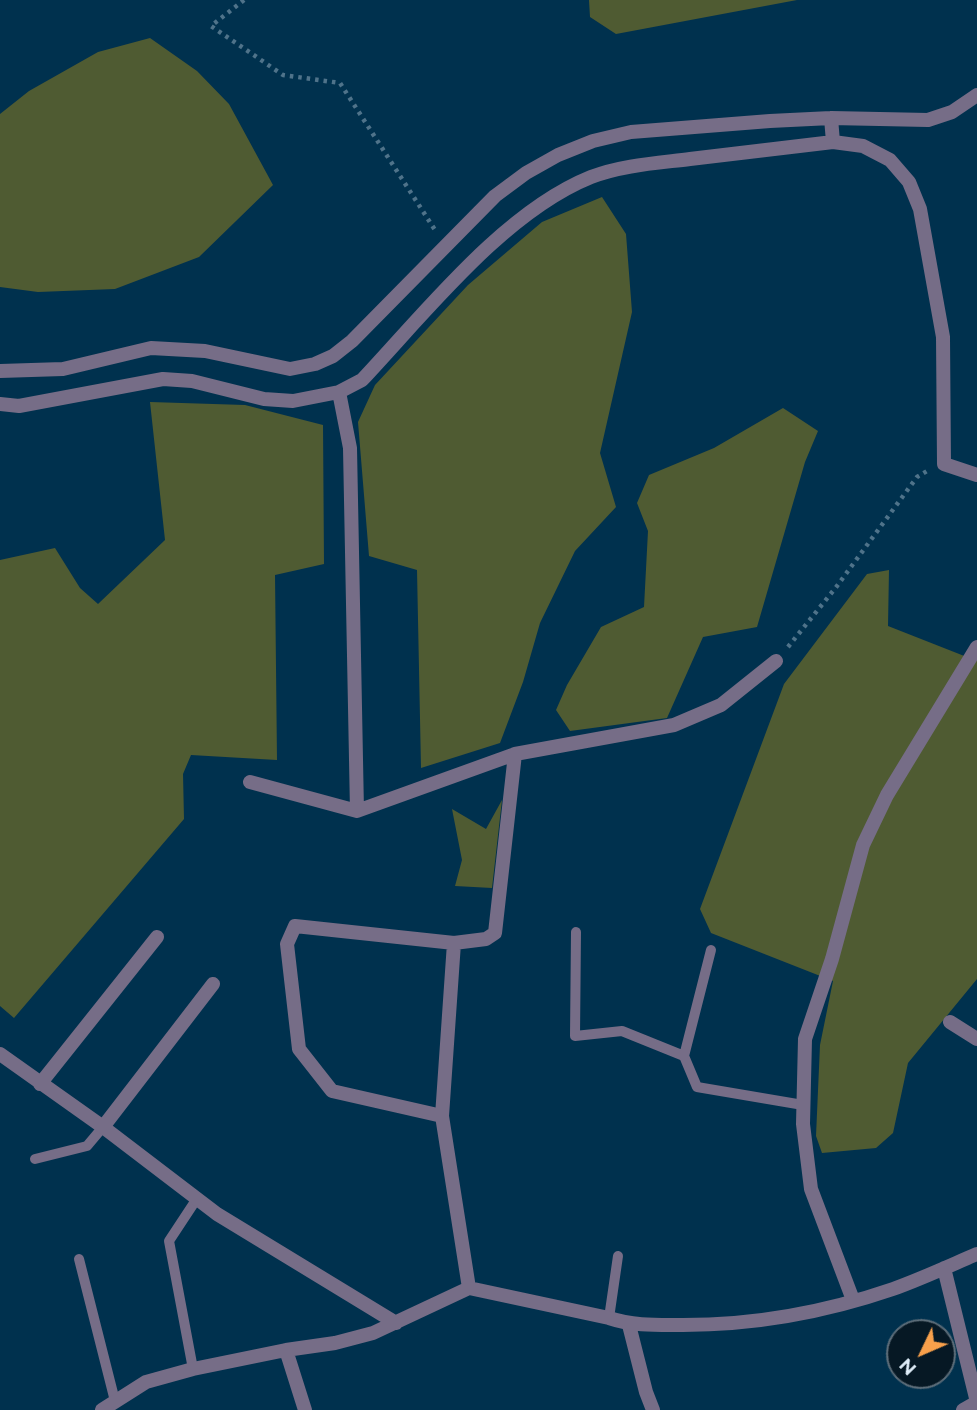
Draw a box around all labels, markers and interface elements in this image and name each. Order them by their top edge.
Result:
north arrow [886,1319,956,1389]
text: N [894,1354,920,1380]

